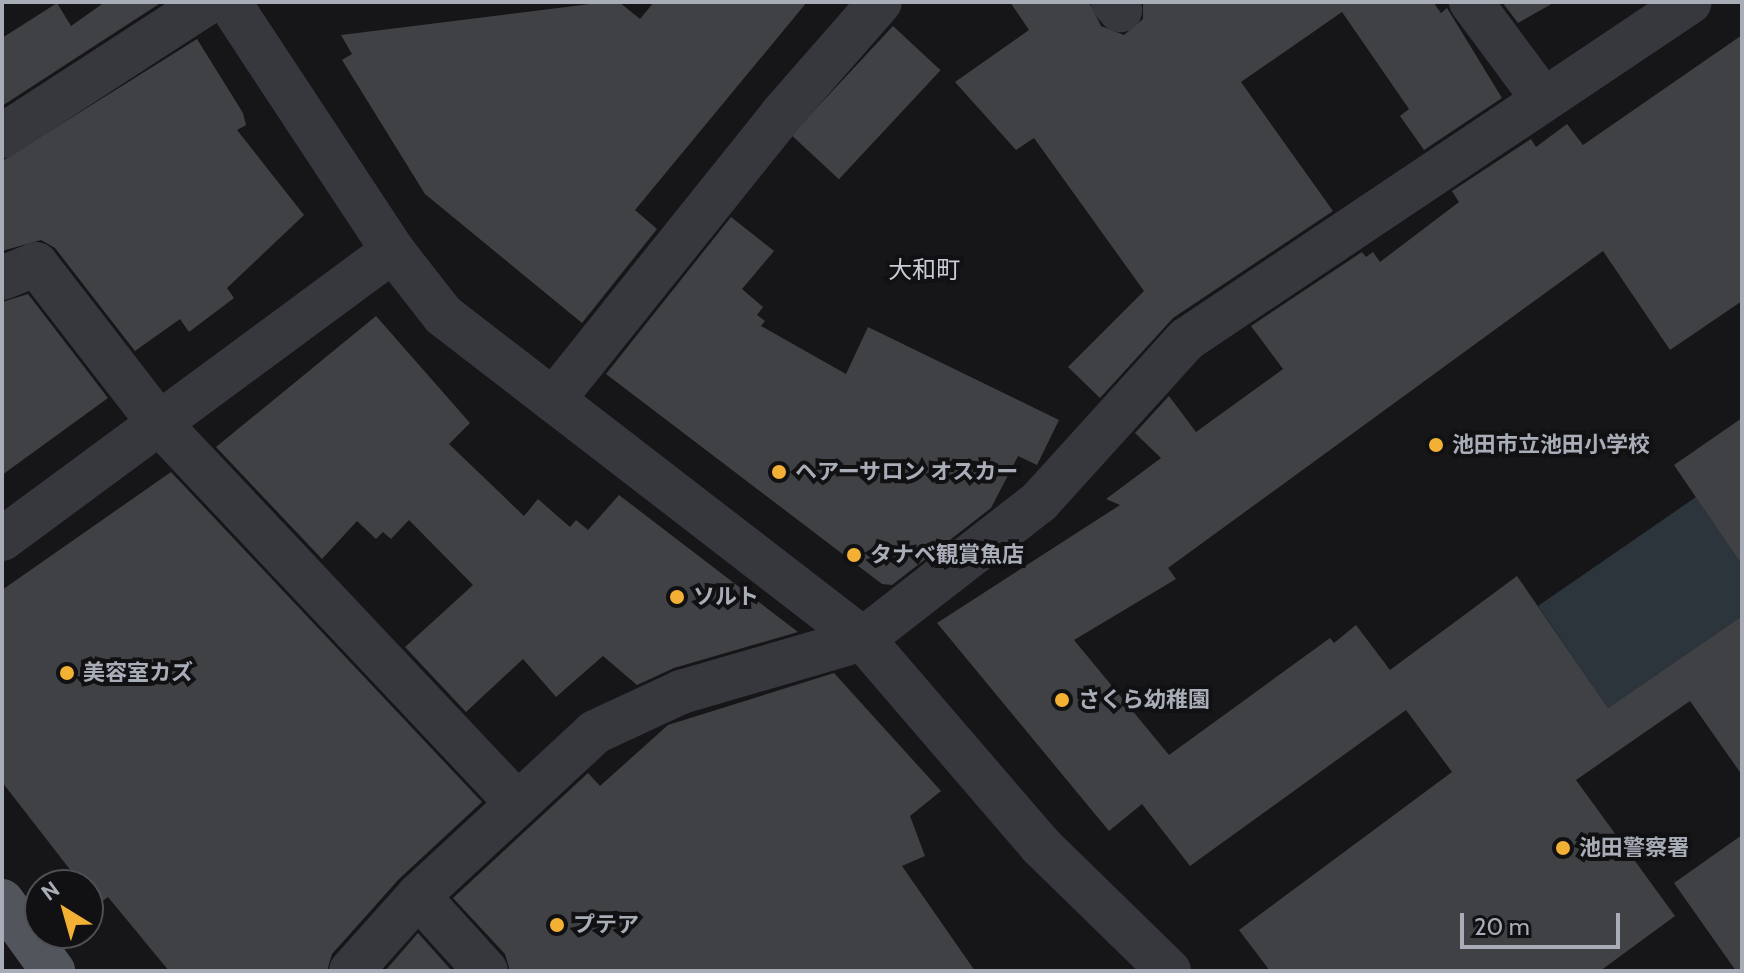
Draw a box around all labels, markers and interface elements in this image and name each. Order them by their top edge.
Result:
district label: 大和町 [888,256,960,284]
place label: 池田市立池田小学校 [1452,432,1650,458]
marker: 池田市立池田小学校 [1427,436,1445,454]
place label: ヘアーサロン オスカー [795,459,1019,485]
marker: ヘアーサロン オスカー [770,463,788,481]
place label: タナベ観賞魚店 [870,542,1024,568]
marker: タナベ観賞魚店 [845,546,863,564]
place label: ソルト [693,584,759,610]
marker: ソルト [668,588,686,606]
place label: 美容室カズ [83,660,193,686]
marker: 美容室カズ [58,664,76,682]
place label: さくら幼稚園 [1078,687,1210,713]
marker: さくら幼稚園 [1053,691,1071,709]
place label: 池田警察署 [1579,835,1689,861]
marker: 池田警察署 [1554,839,1572,857]
north arrow [24,869,104,949]
text: N [36,876,65,906]
scale bar [1464,897,1624,947]
place label: プテア [573,912,639,938]
text: 20 m [1474,912,1530,941]
marker: プテア [548,916,566,934]

